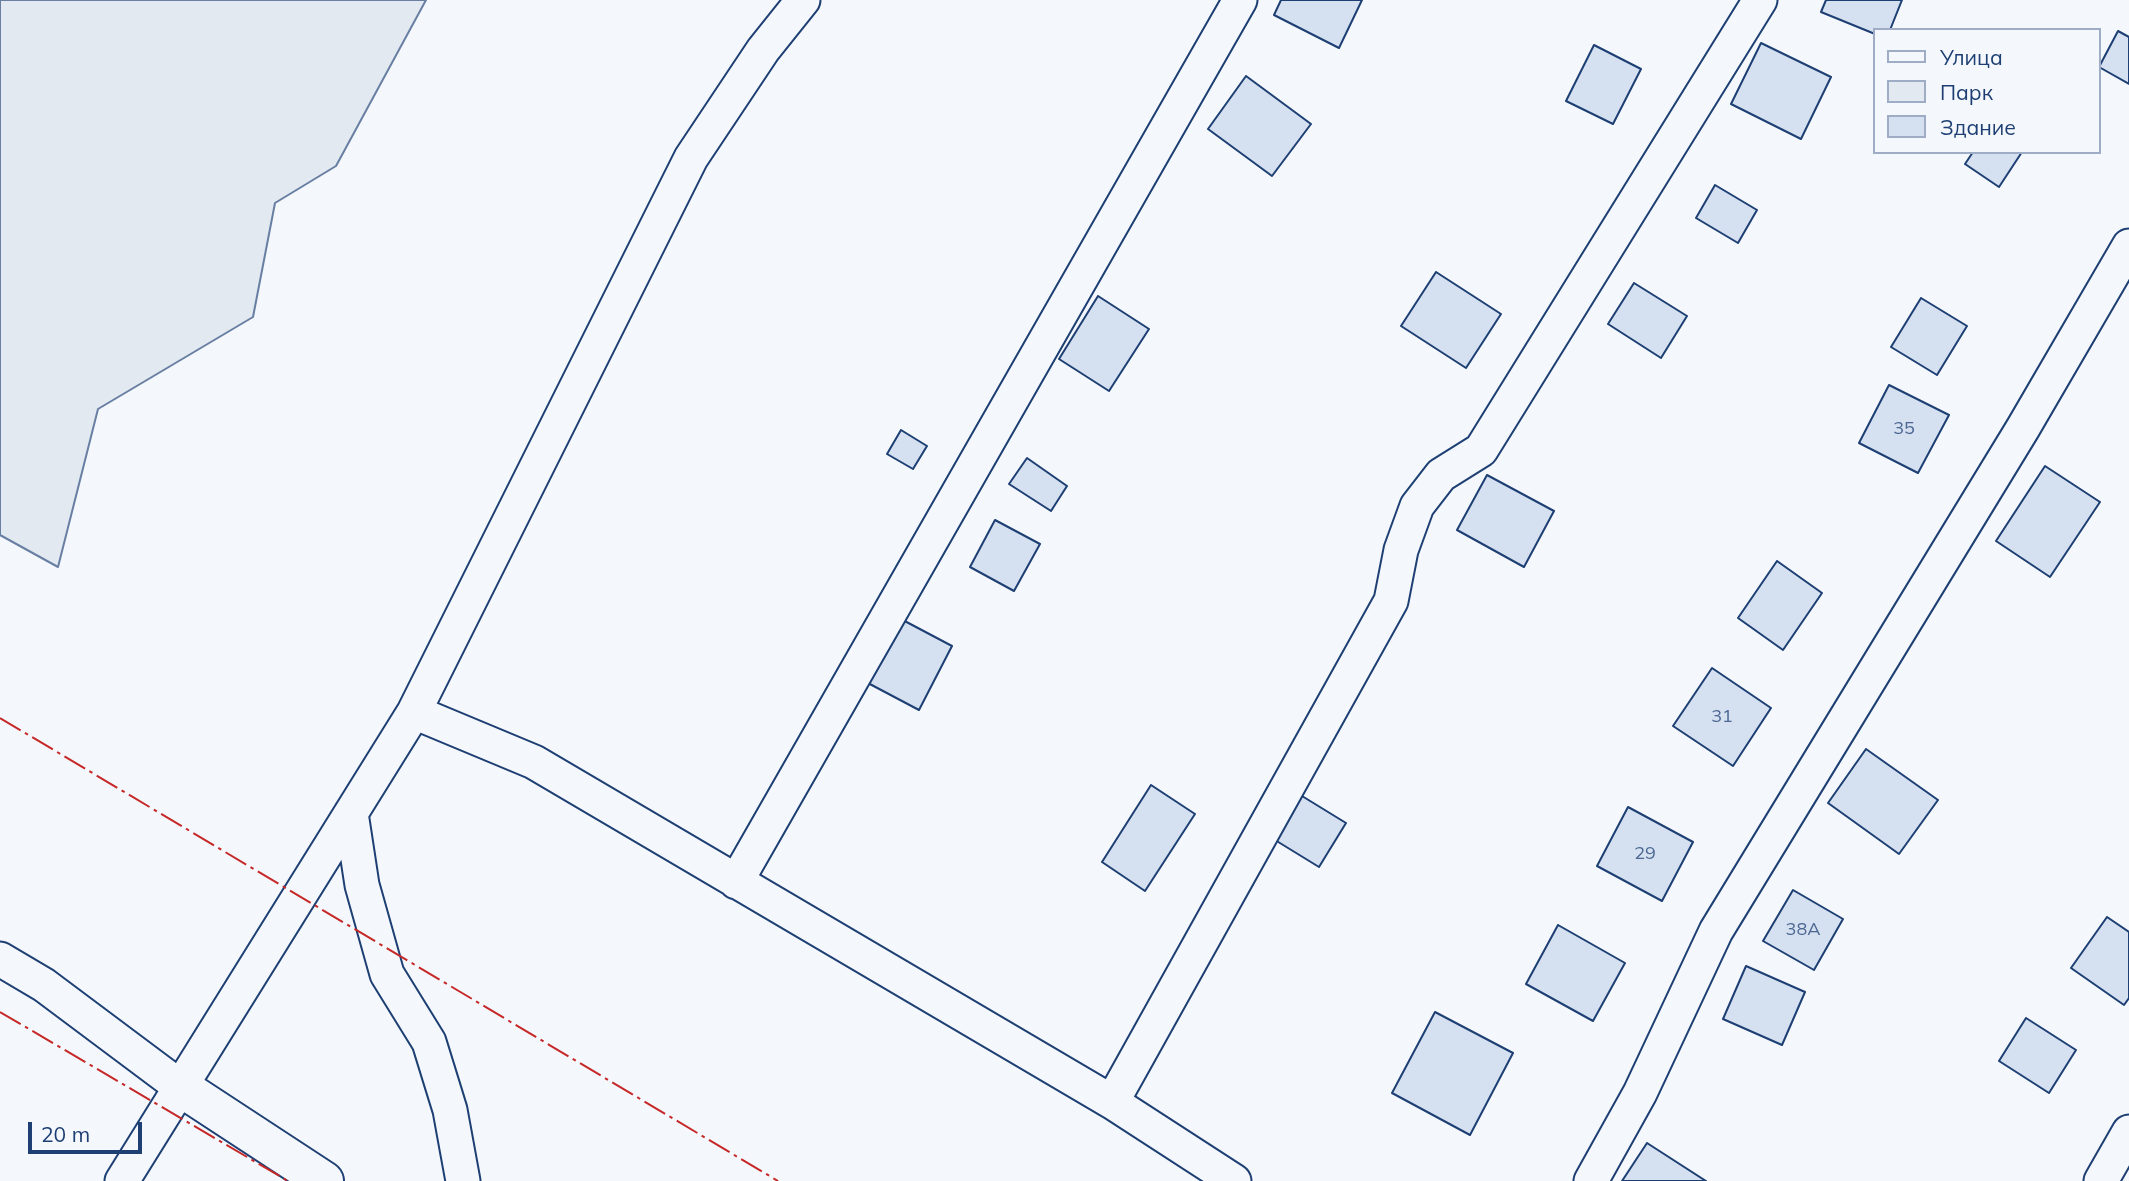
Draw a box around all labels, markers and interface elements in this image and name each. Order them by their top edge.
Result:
legend [1874,28,2101,154]
text: Улица [1940,44,2003,70]
text: Парк [1940,79,1993,105]
text: Здание [1940,114,2016,140]
house number: 35 [1893,418,1915,440]
house number: 31 [1711,706,1733,728]
house number: 29 [1634,843,1656,865]
house number: 38А [1786,919,1820,941]
scale bar [32,1108,145,1152]
text: 20 m [41,1121,90,1147]

